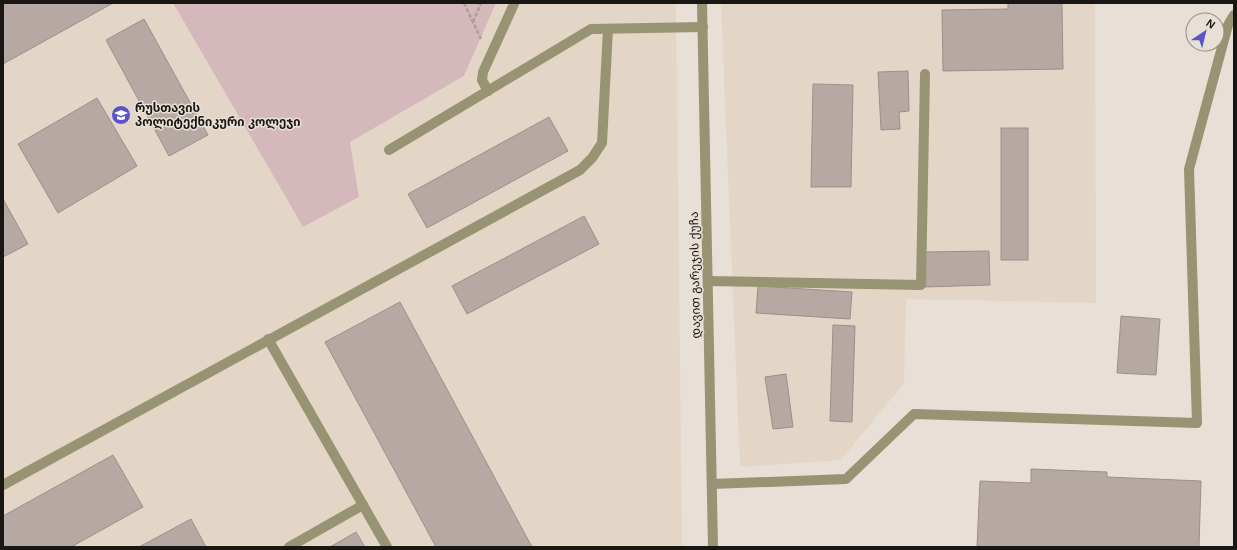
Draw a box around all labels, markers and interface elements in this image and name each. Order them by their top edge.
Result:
north arrow [1185,12,1225,52]
text: N [1204,17,1217,31]
place label: რუსთავის პოლიტექნიკური კოლეჯი [135,101,301,130]
school or university icon: რუსთავის პოლიტექნიკური კოლეჯი [110,104,132,126]
street label: დავით გარეჯის ქუჩა [687,211,704,339]

